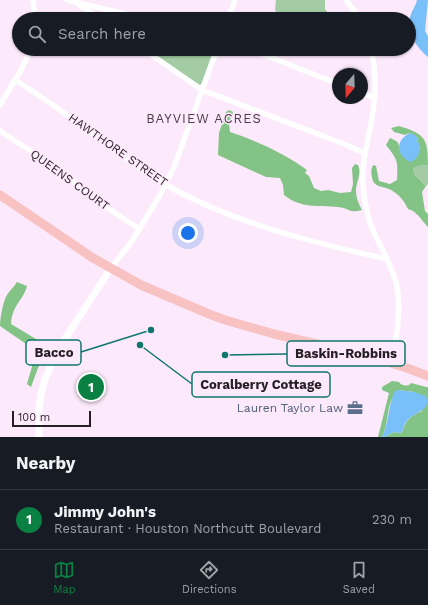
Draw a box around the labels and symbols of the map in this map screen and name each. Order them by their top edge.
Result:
north arrow [332,68,368,104]
street label: HAWTHORE STREET [66,111,170,189]
district label: BAYVIEW ACRES [146,111,262,126]
street label: QUEENS COURT [28,147,112,213]
your location [178,223,198,243]
callout: Bacco [26,340,81,365]
callout: Baskin-Robbins [287,341,405,366]
text: Bacco [35,345,74,360]
text: Baskin-Robbins [295,346,397,361]
pin: 1 [78,372,104,402]
callout: Coralberry Cottage [192,372,330,397]
text: Coralberry Cottage [200,377,322,392]
office icon: Lauren Taylor Law [346,399,364,417]
place label: Lauren Taylor Law [237,401,343,415]
scale bar [12,409,91,428]

